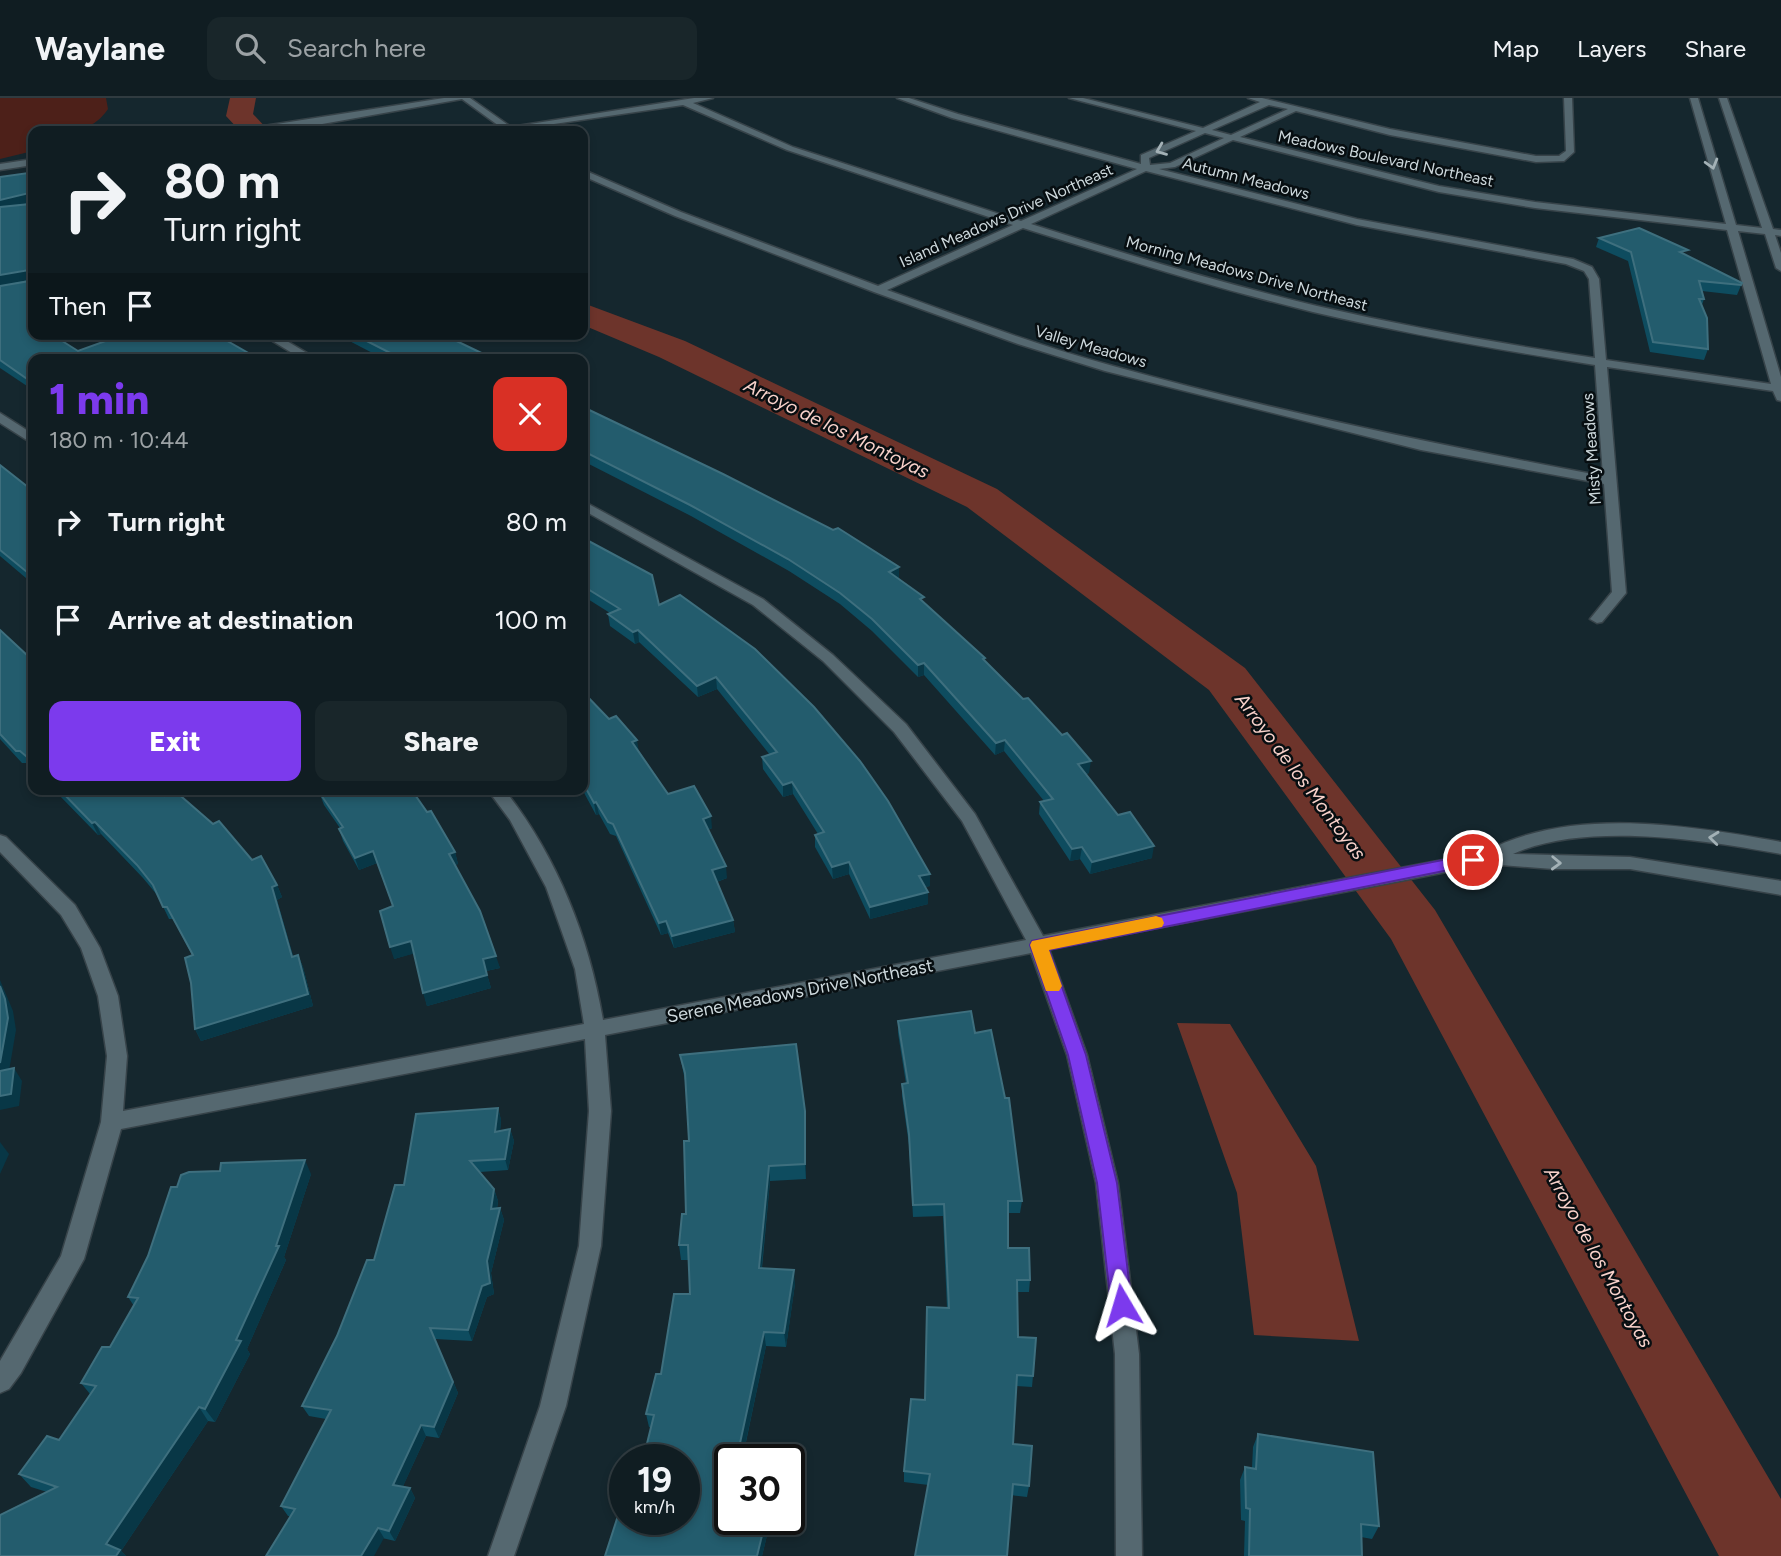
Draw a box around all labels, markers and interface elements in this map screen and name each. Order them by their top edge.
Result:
search box [207,17,697,80]
text: Waylane [35,29,165,68]
icon: search [231,29,269,67]
text: Search here [287,32,426,64]
text: Map [1492,34,1539,63]
text: Layers [1577,34,1646,63]
text: Share [1684,34,1746,63]
street label: Meadows Boulevard Northeast [1276,126,1496,191]
one-way arrow [1156,141,1168,155]
text: 80 m [164,151,280,210]
icon: right [49,154,140,245]
street label: Autumn Meadows [1180,154,1311,203]
one-way arrow [1704,157,1719,169]
street label: Island Meadows Drive Northeast [896,160,1116,271]
text: Turn right [164,211,302,249]
street label: Morning Meadows Drive Northeast [1124,232,1370,315]
icon: arrive [121,287,159,325]
text: Then [49,290,107,322]
street label: Valley Meadows [1033,321,1149,372]
water label: Arroyo de los Montoyas [740,373,933,483]
text: 1 min [49,374,149,425]
button: close [493,377,567,451]
street label: Misty Meadows [1578,392,1605,505]
text: 180 m · 10:44 [49,426,188,454]
icon: right [49,503,87,541]
text: Turn right [108,506,225,538]
text: 80 m [506,506,567,538]
icon: arrive [49,601,87,639]
text: Arrive at destination [108,604,353,636]
text: 100 m [494,604,567,636]
water label: Arroyo de los Montoyas [1230,688,1371,864]
button: Exit [49,701,301,781]
button: Share [315,701,567,781]
pin [1443,830,1503,890]
one-way arrow [1708,831,1719,846]
icon: arrive [1454,841,1492,879]
one-way arrow [1551,855,1562,870]
street label: Serene Meadows Drive Northeast [665,954,935,1028]
water label: Arroyo de los Montoyas [1539,1162,1658,1352]
position arrow [1085,1268,1159,1342]
speed limit sign: 30 [714,1444,805,1535]
text: 19 [637,1459,672,1501]
text: km/h [634,1496,675,1518]

